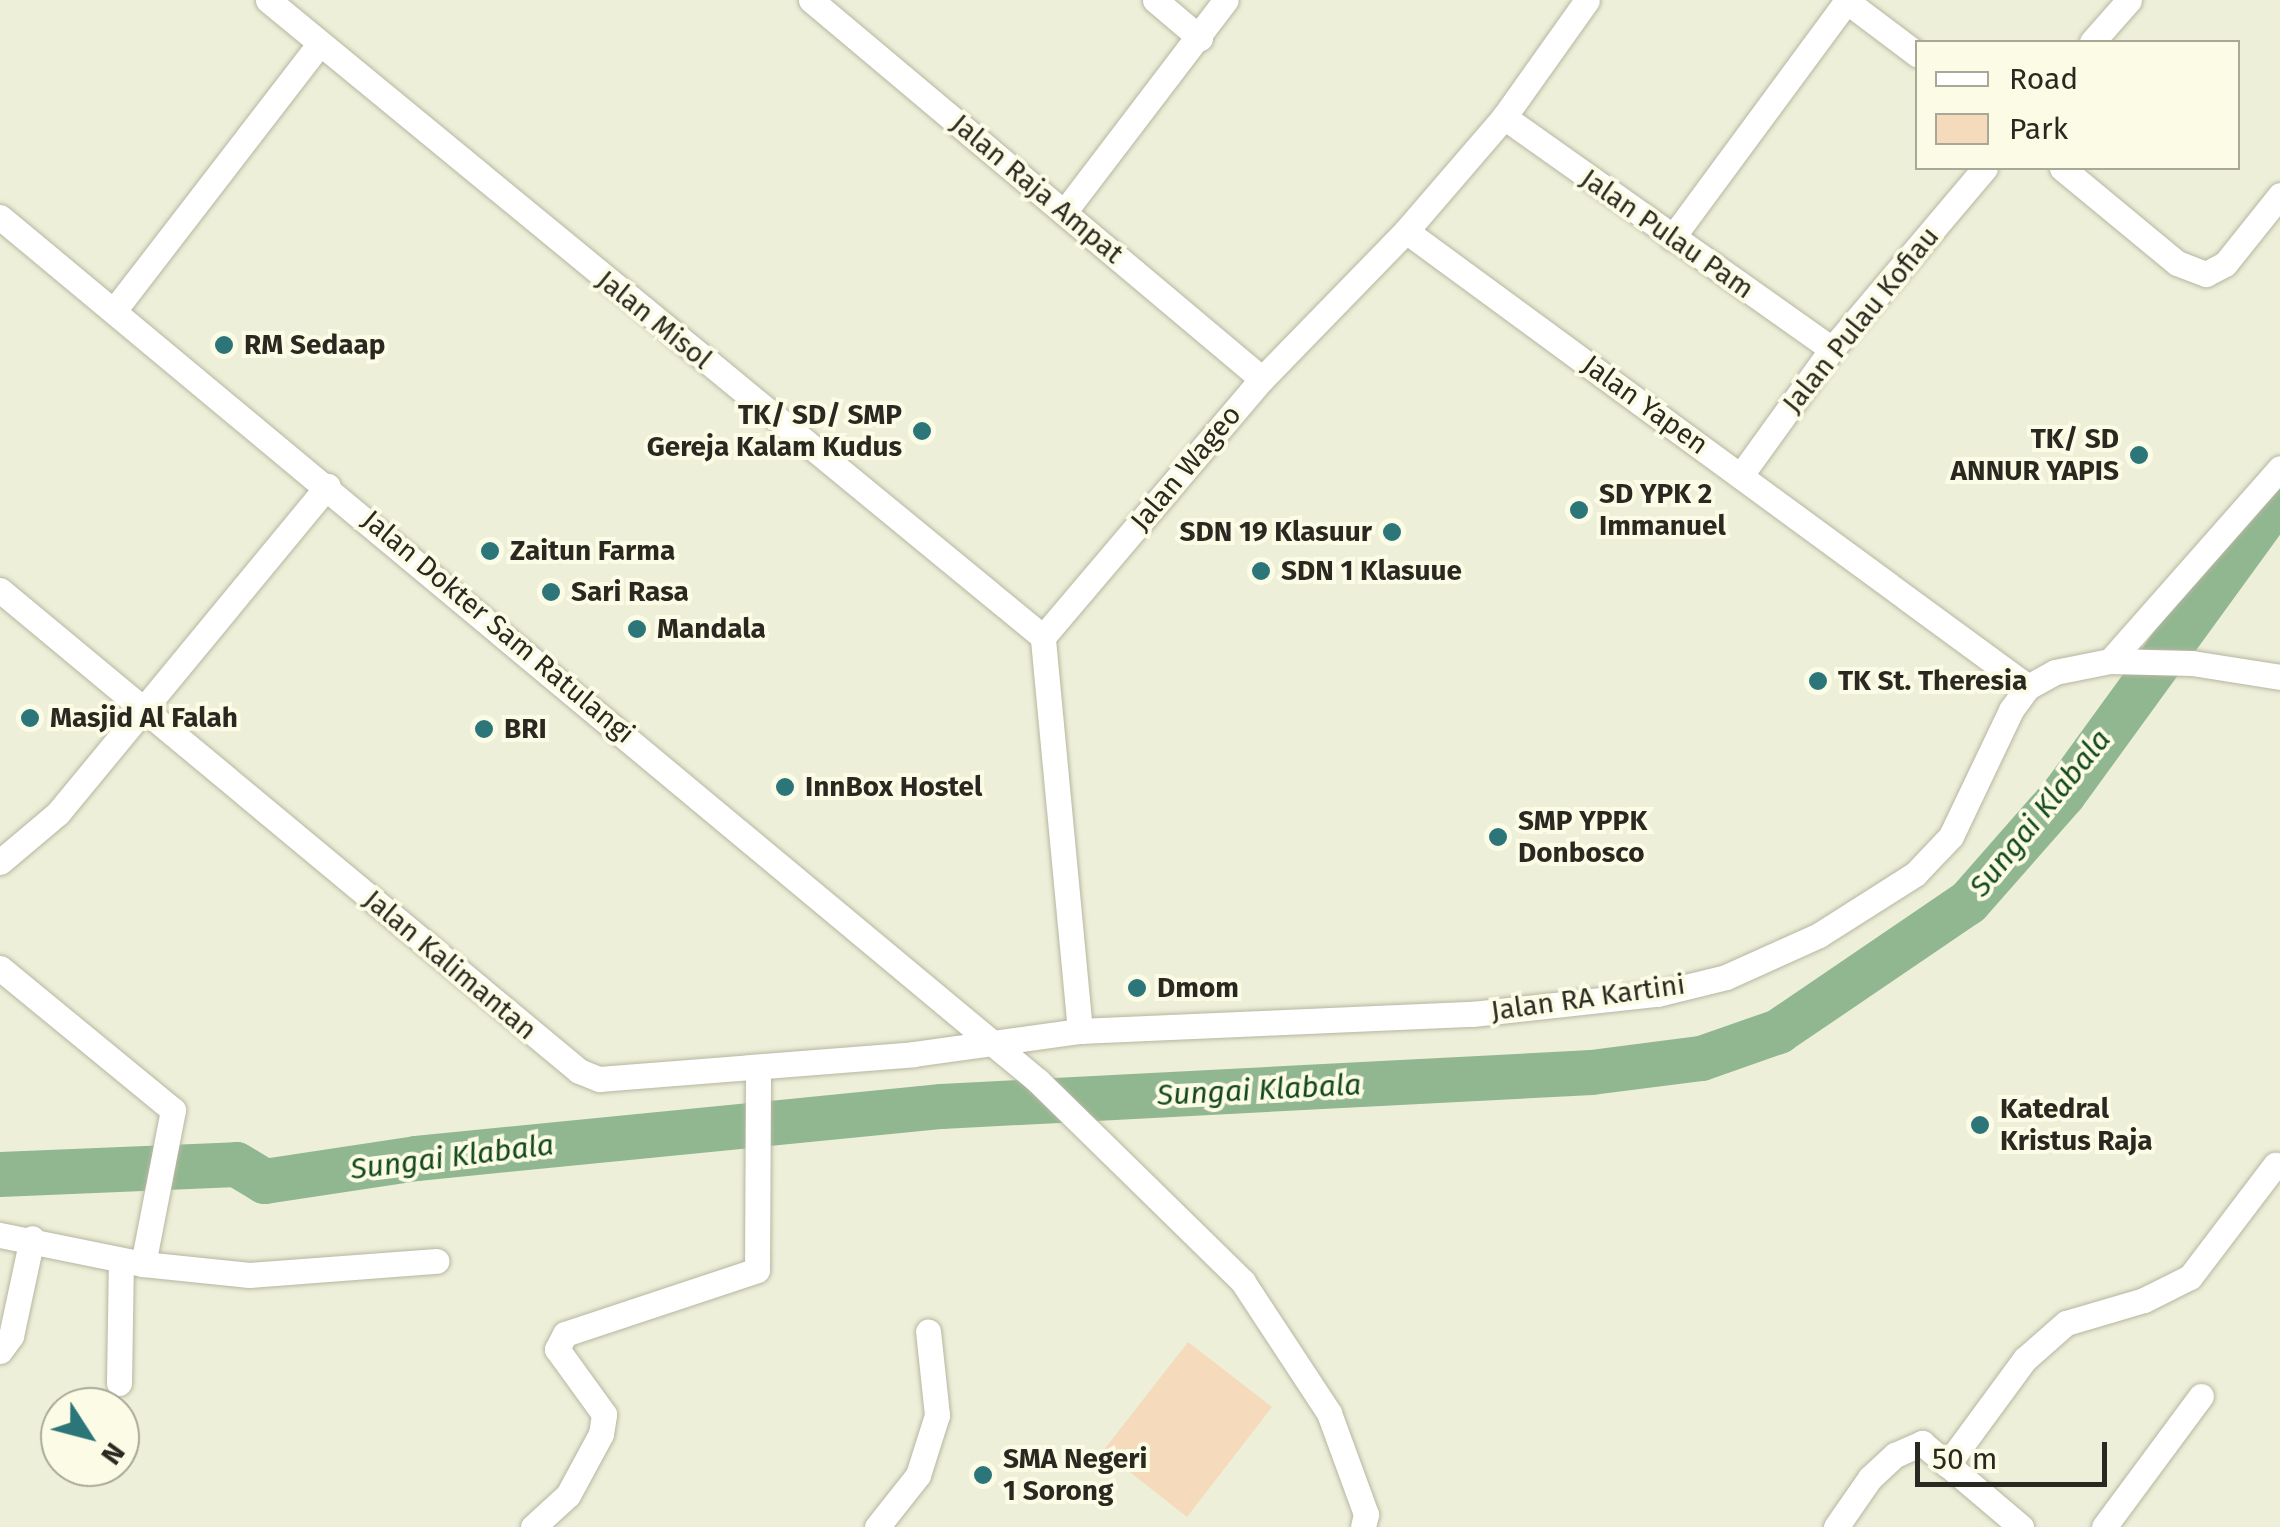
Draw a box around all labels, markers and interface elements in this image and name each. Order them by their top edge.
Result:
legend [1915,40,2240,170]
text: Road [2009,61,2078,97]
street label: Jalan Raja Ampat [944,107,1130,271]
text: Park [2009,111,2068,147]
street label: Jalan Pulau Pam [1574,162,1760,306]
street label: Jalan Pulau Kofiau [1776,220,1946,420]
street label: Jalan Misol [590,264,718,376]
place label: RM Sedaap [244,328,385,362]
marker: RM Sedaap [213,334,235,356]
street label: Jalan Yapen [1576,348,1714,462]
place label: TK/ SD/ SMP Gereja Kalam Kudus [647,398,902,464]
street label: Jalan Wageo [1124,398,1248,538]
marker: TK/ SD/ SMP Gereja Kalam Kudus [911,420,933,442]
place label: TK/ SD ANNUR YAPIS [1951,422,2119,488]
marker: TK/ SD ANNUR YAPIS [2128,444,2150,466]
place label: SD YPK 2 Immanuel [1599,477,1726,543]
marker: SD YPK 2 Immanuel [1568,499,1590,521]
street label: Jalan Dokter Sam Ratulangi [355,503,641,751]
place label: SDN 19 Klasuur [1180,515,1372,549]
marker: SDN 19 Klasuur [1381,521,1403,543]
place label: Zaitun Farma [510,534,675,568]
marker: Zaitun Farma [479,540,501,562]
place label: SDN 1 Klasuue [1281,554,1462,588]
marker: SDN 1 Klasuue [1250,560,1272,582]
place label: Sari Rasa [571,575,689,609]
marker: Sari Rasa [540,581,562,603]
place label: Mandala [657,612,766,646]
marker: Mandala [626,618,648,640]
place label: TK St. Theresia [1838,664,2027,698]
marker: TK St. Theresia [1807,670,1829,692]
place label: Masjid Al Falah [50,701,238,735]
marker: Masjid Al Falah [19,707,41,729]
place label: BRI [504,712,547,746]
marker: BRI [473,718,495,740]
water label: Sungai Klabala [1962,722,2118,904]
place label: InnBox Hostel [805,770,982,804]
marker: InnBox Hostel [774,776,796,798]
place label: SMP YPPK Donbosco [1518,804,1647,870]
marker: SMP YPPK Donbosco [1487,826,1509,848]
street label: Jalan Kalimantan [357,883,543,1047]
street label: Jalan RA Kartini [1489,968,1687,1028]
place label: Dmom [1157,971,1239,1005]
marker: Dmom [1126,977,1148,999]
water label: Sungai Klabala [1156,1067,1362,1113]
place label: Katedral Kristus Raja [2000,1092,2153,1158]
marker: Katedral Kristus Raja [1969,1114,1991,1136]
water label: Sungai Klabala [348,1127,556,1187]
north arrow [40,1387,140,1487]
scale bar [1920,1422,2112,1484]
text: N [94,1437,132,1471]
text: 50 m [1932,1441,1997,1477]
place label: SMA Negeri 1 Sorong [1003,1442,1147,1508]
marker: SMA Negeri 1 Sorong [972,1464,994,1486]

